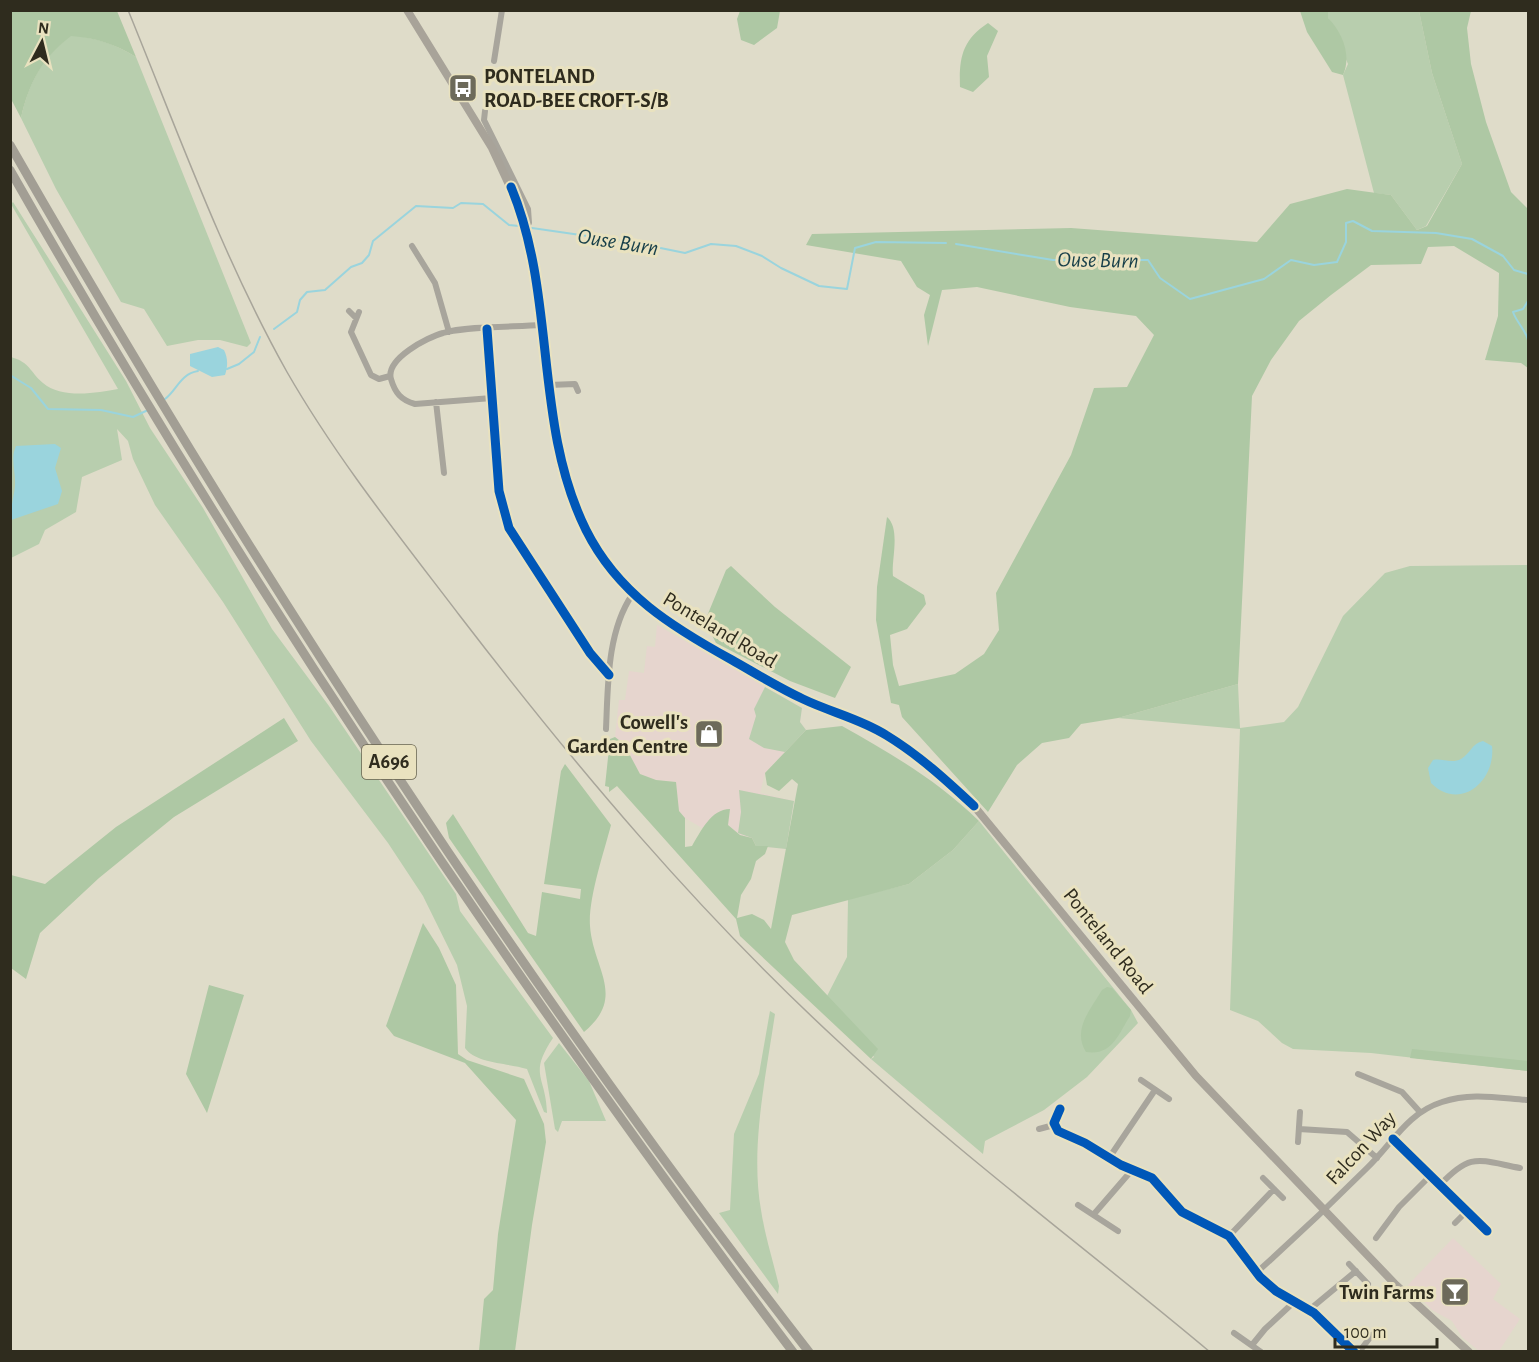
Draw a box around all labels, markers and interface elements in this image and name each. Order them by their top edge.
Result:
north arrow [12,12,72,72]
text: N [37,19,50,37]
place label: PONTELAND ROAD-BEE CROFT-S/B [484,66,669,111]
bus stop icon: PONTELAND ROAD-BEE CROFT-S/B [447,72,479,104]
water label: Ouse Burn [576,225,660,259]
water label: Ouse Burn [1057,248,1139,272]
street label: Ponteland Road [659,588,781,672]
place label: Cowell's Garden Centre [567,712,688,757]
shop icon: Cowell's Garden Centre [693,718,725,750]
road number: A696 [362,745,416,779]
street label: Ponteland Road [1059,884,1157,998]
street label: Falcon Way [1322,1107,1400,1189]
bar icon: Twin Farms [1439,1276,1471,1308]
place label: Twin Farms [1339,1282,1434,1303]
scale bar [1335,1311,1437,1349]
text: 100 m [1344,1324,1387,1342]

